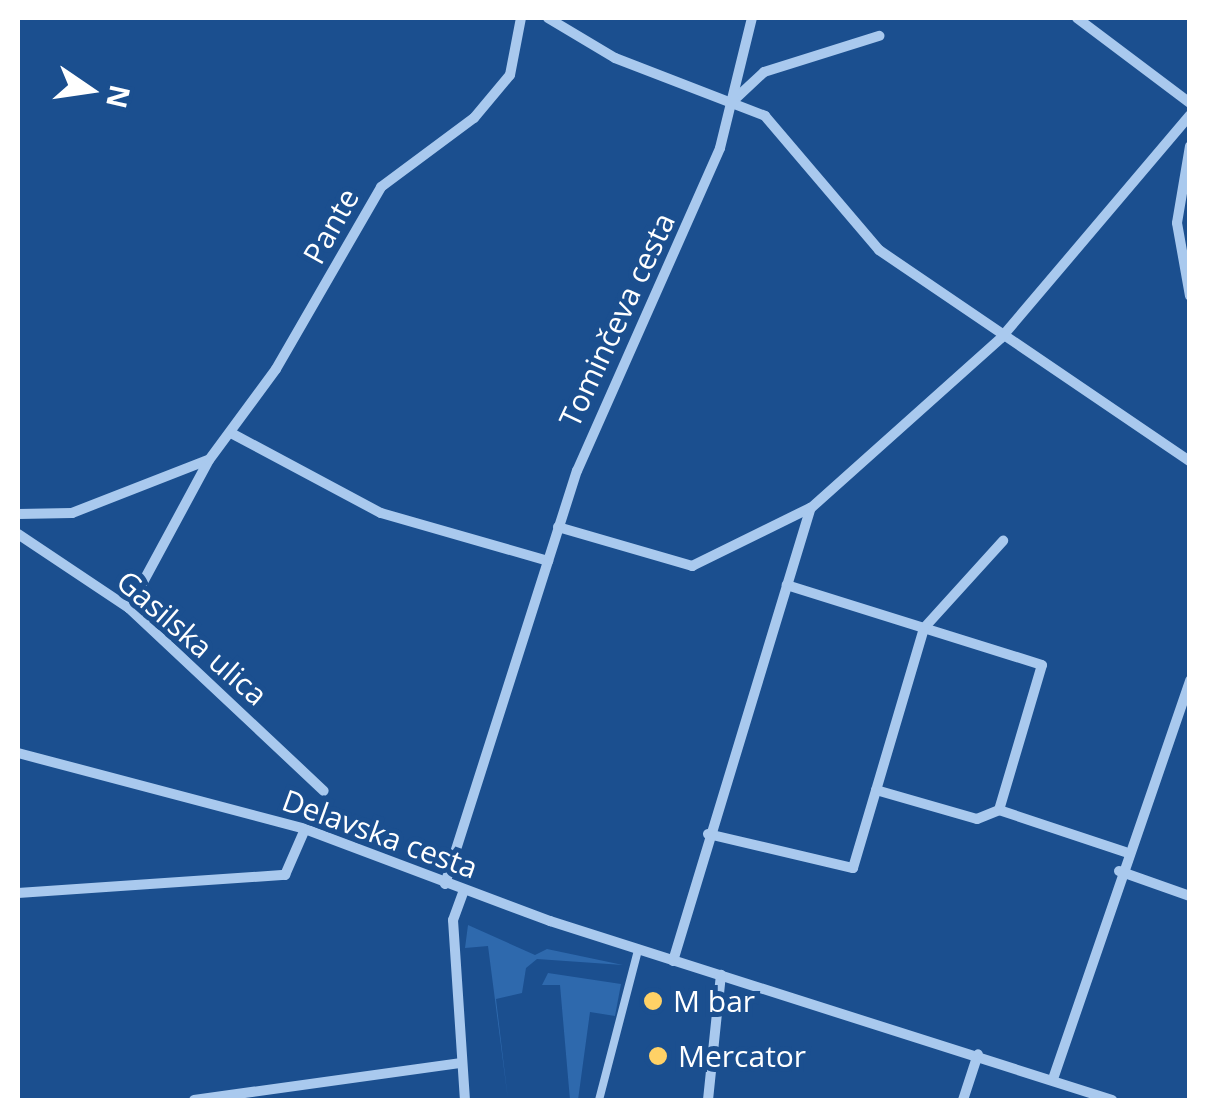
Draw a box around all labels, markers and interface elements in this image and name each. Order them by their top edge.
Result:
north arrow [40,40,140,140]
text: N [98,81,140,112]
street label: Pante [296,182,366,270]
street label: Tominčeva cesta [552,207,682,433]
street label: Gasilska ulica [110,563,274,713]
street label: Delavska cesta [277,782,483,886]
place label: M bar [673,983,755,1019]
marker: M bar [642,990,664,1012]
place label: Mercator [678,1038,806,1074]
marker: Mercator [647,1045,669,1067]

